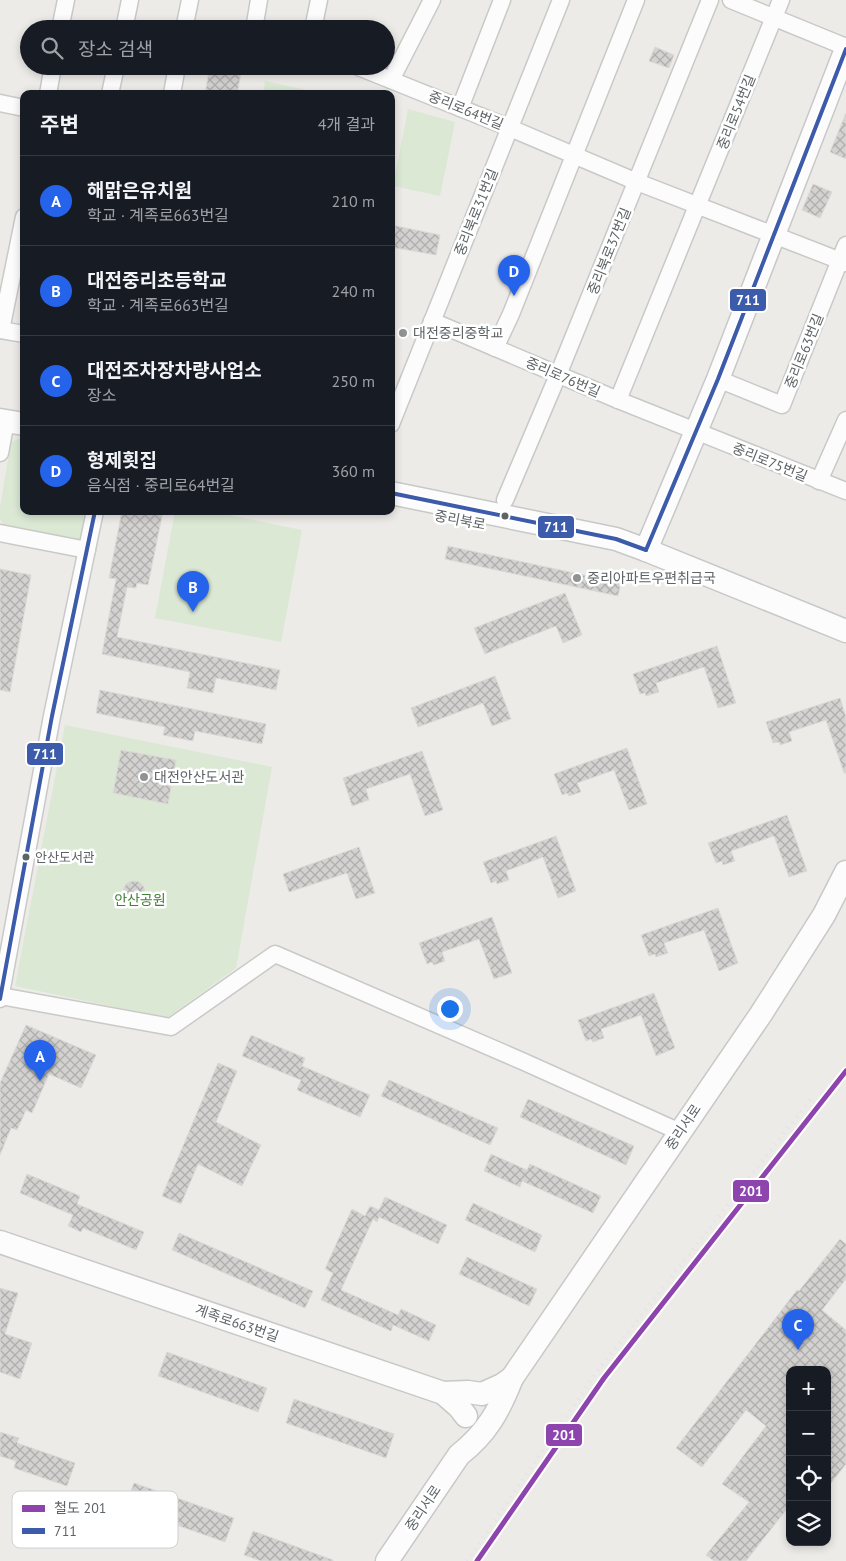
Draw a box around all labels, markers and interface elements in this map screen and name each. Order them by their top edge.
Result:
search box [20,20,395,75]
icon: search [38,34,66,62]
text: 장소 검색 [78,37,153,61]
street label: 중리로54번길 [713,72,759,152]
street label: 중리로64번길 [426,87,506,133]
text: 주변 [40,111,79,138]
text: 4개 결과 [318,114,375,134]
street label: 중리북로31번길 [450,166,502,258]
text: 해맑은유치원 [87,178,192,202]
text: A [51,191,61,211]
text: 210 m [332,191,375,211]
text: 학교 · 계족로663번길 [87,205,229,225]
street label: 중리북로37번길 [583,205,635,297]
pin: D [498,255,530,296]
text: 대전중리초등학교 [87,268,227,292]
text: B [51,281,61,301]
text: 240 m [332,281,375,301]
line badge: 711 [729,288,767,312]
text: 711 [736,291,760,309]
text: 학교 · 계족로663번길 [87,295,229,315]
street label: 중리로63번길 [781,311,827,391]
place label: 대전중리중학교 [413,324,503,342]
marker: 대전중리중학교 [397,327,409,339]
street label: 중리로76번길 [523,353,603,401]
text: 대전조차장차량사업소 [87,358,262,382]
text: C [52,371,60,391]
text: 250 m [332,371,375,391]
text: 장소 [87,385,116,405]
street label: 중리로75번길 [730,439,810,485]
text: 형제횟집 [87,448,157,472]
text: D [51,461,61,481]
text: 360 m [332,461,375,481]
text: 음식점 · 중리로64번길 [87,475,235,495]
street label: 중리북로 [433,506,487,534]
unlabelled marker [500,511,510,521]
line badge: 711 [537,515,575,539]
text: 711 [544,518,568,536]
place label: 중리아파트우편취급국 [587,569,716,587]
pin: B [177,571,209,612]
marker: 중리아파트우편취급국 [571,572,583,584]
line badge: 711 [26,742,64,766]
text: 711 [33,745,57,763]
place label: 대전안산도서관 [154,768,244,786]
marker: 대전안산도서관 [138,771,150,783]
place label: 안산도서관 [35,849,95,866]
marker: 안산도서관 [21,852,31,862]
park label: 안산공원 [114,891,166,909]
your location [437,996,463,1022]
pin: A [24,1040,56,1081]
street label: 중리서로 [661,1101,705,1153]
line badge: 201 [732,1179,770,1203]
text: 201 [739,1182,763,1200]
street label: 계족로663번길 [193,1300,281,1346]
pin: C [782,1309,814,1350]
map controls [786,1366,831,1546]
button: + [786,1366,831,1411]
button: − [786,1411,831,1456]
line badge: 201 [545,1423,583,1447]
text: 201 [552,1426,576,1444]
button: locate [786,1456,831,1501]
street label: 중리서로 [401,1482,445,1534]
legend [12,1491,178,1548]
text: 철도 201 [54,1499,106,1517]
button: layers [786,1501,831,1546]
text: 711 [54,1522,77,1540]

